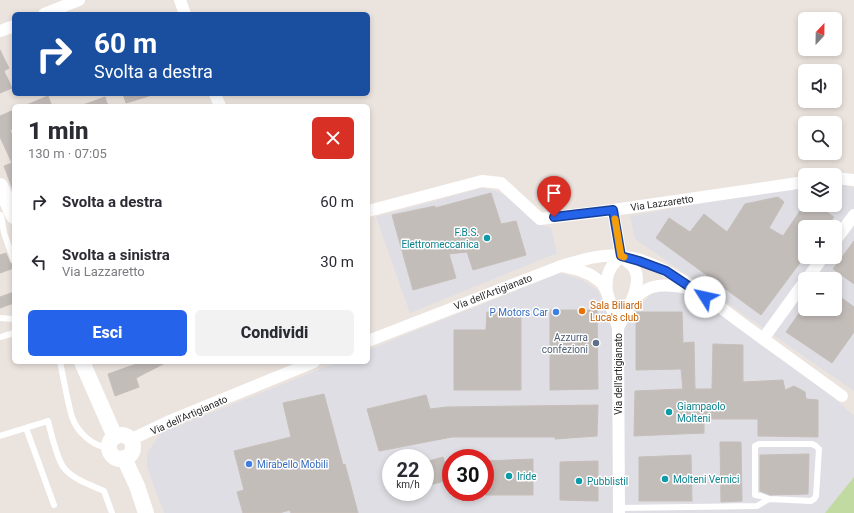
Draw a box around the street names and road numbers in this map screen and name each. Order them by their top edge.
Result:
street label: Via Lazzaretto [630,193,695,213]
street label: Via dell'Artigianato [452,272,534,312]
street label: Via dell'artigianato [613,333,624,415]
street label: Via dell'Artigianato [149,393,229,437]

